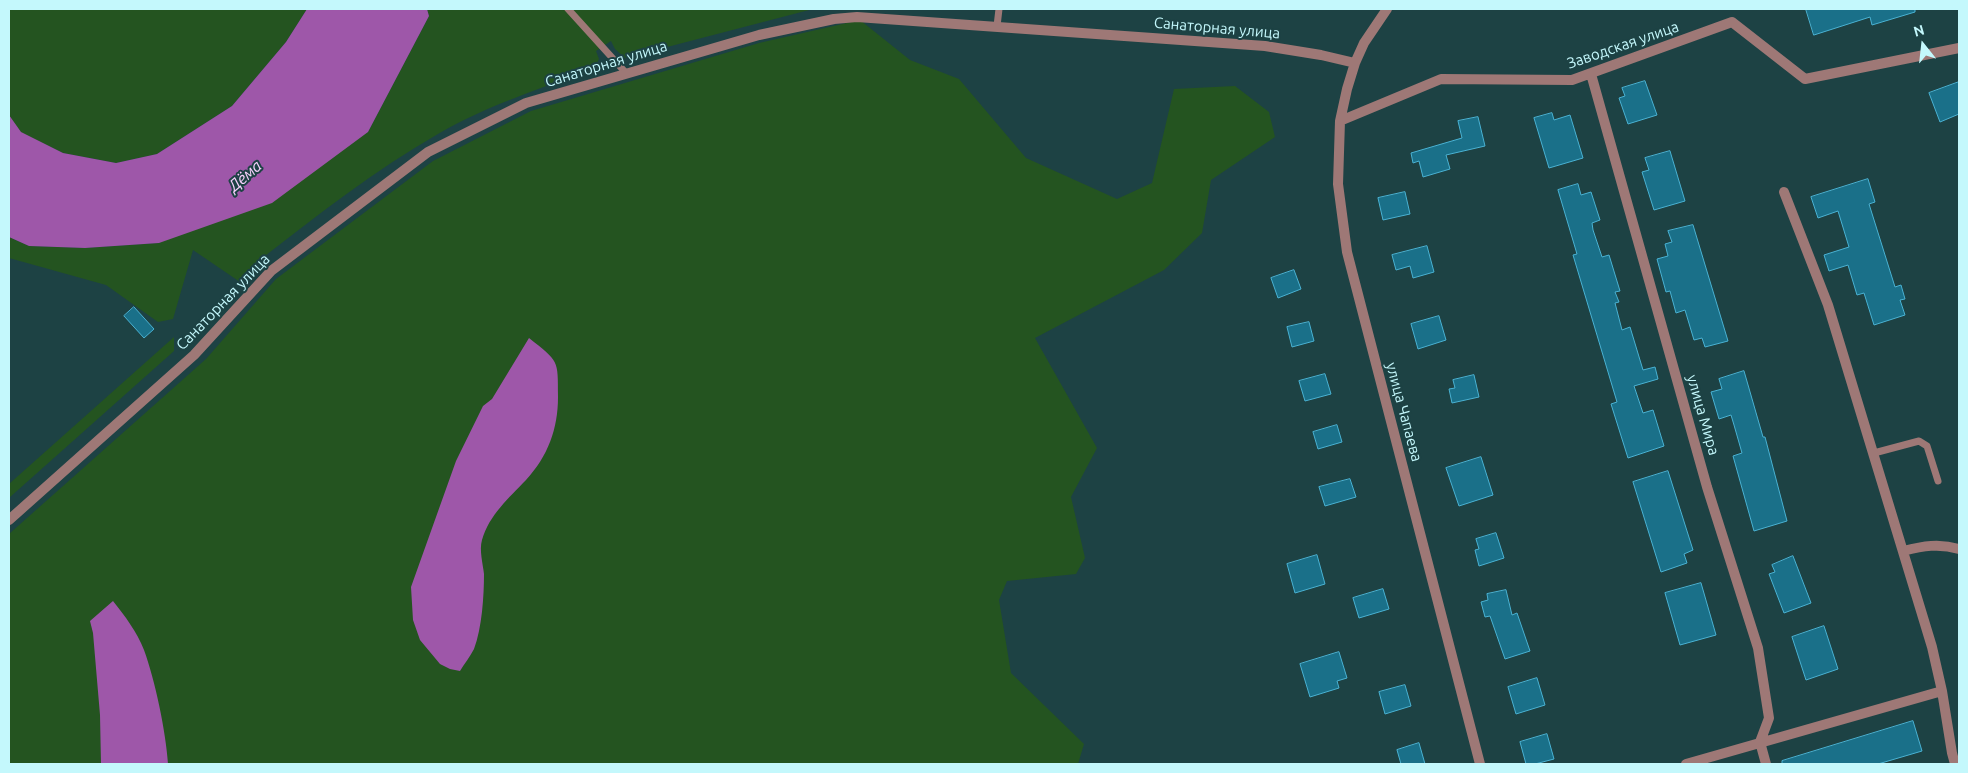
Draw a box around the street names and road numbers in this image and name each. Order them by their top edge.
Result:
street label: Санаторная улица [1153,14,1281,42]
street label: Заводская улица [1565,17,1681,73]
street label: Санаторная улица [543,37,669,91]
street label: Санаторная улица [173,250,273,354]
street label: улица Чапаева [1382,360,1426,464]
street label: улица Мира [1683,373,1723,457]

